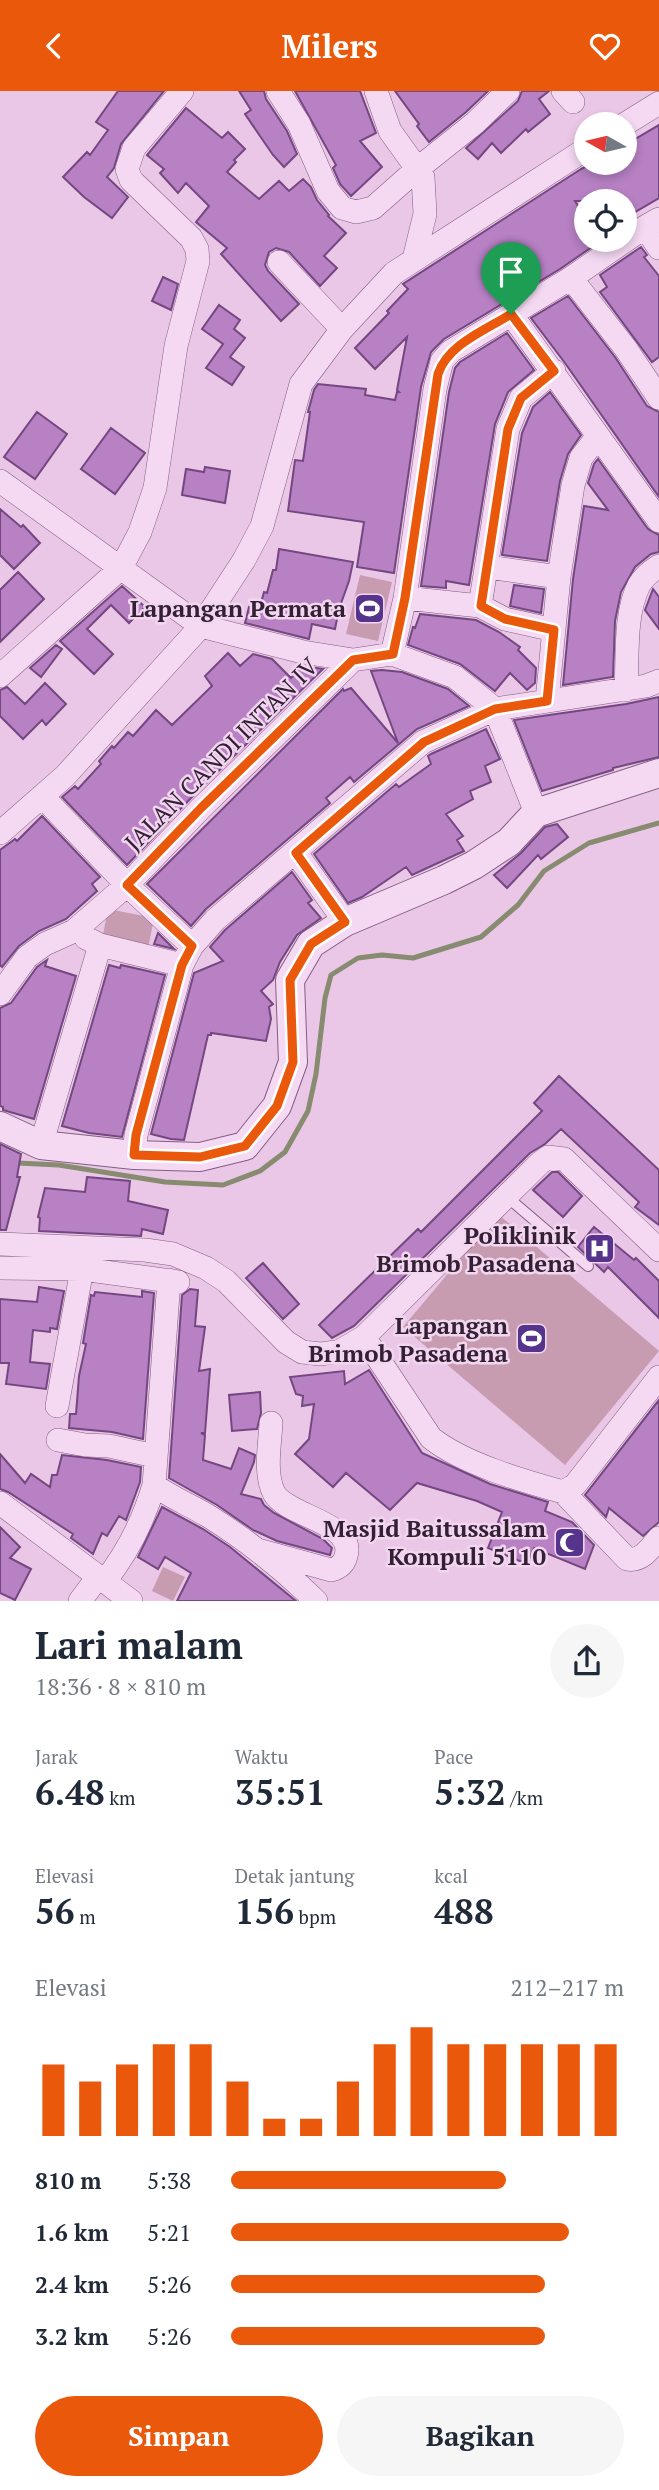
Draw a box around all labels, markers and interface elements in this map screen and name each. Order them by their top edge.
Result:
text: Milers [281,25,378,67]
icon: back [35,27,73,65]
icon: heart [586,27,624,65]
north arrow [574,112,637,175]
map controls [574,112,637,252]
button: locate [574,189,637,252]
pin [481,242,541,314]
icon: arrive [492,253,530,291]
sports icon: Lapangan Permata [352,591,386,625]
place label: Lapangan Permata [130,592,347,624]
street label: JALAN CANDI INTAN IV [117,650,325,858]
place label: Poliklinik Brimob Pasadena [376,1219,577,1279]
hospital icon: Poliklinik Brimob Pasadena [582,1232,616,1266]
place label: Lapangan Brimob Pasadena [308,1309,509,1369]
sports icon: Lapangan Brimob Pasadena [514,1322,548,1356]
place label: Masjid Baitussalam Kompuli 5110 [323,1512,546,1572]
mosque icon: Masjid Baitussalam Kompuli 5110 [552,1525,586,1559]
text: Lari malam [35,1620,243,1670]
button: share [550,1624,624,1698]
text: 18:36 · 8 × 810 m [35,1671,206,1702]
text: Jarak [35,1744,78,1769]
text: Waktu [235,1744,289,1769]
text: Pace [434,1744,473,1769]
text: 6.48 [35,1769,105,1815]
text: 35:51 [235,1769,326,1815]
text: 5:32 [434,1769,506,1815]
text: km [105,1785,136,1810]
text: /km [506,1785,543,1810]
text: Elevasi [35,1863,94,1888]
text: Detak jantung [235,1863,354,1888]
text: kcal [434,1863,468,1888]
text: 56 [35,1888,75,1934]
text: 156 [235,1888,294,1934]
text: 488 [434,1888,494,1934]
text: m [75,1904,96,1929]
text: bpm [294,1904,336,1929]
text: Elevasi [35,1972,107,2003]
text: 212–217 m [511,1972,624,2003]
text: 810 m [35,2165,101,2196]
text: 5:38 [147,2165,191,2196]
text: 1.6 km [35,2217,109,2248]
text: 5:21 [147,2217,191,2248]
text: 2.4 km [35,2269,109,2300]
text: 5:26 [147,2269,191,2300]
text: 3.2 km [35,2321,109,2352]
text: 5:26 [147,2321,191,2352]
button: Simpan [35,2396,323,2476]
button: Bagikan [337,2396,624,2476]

